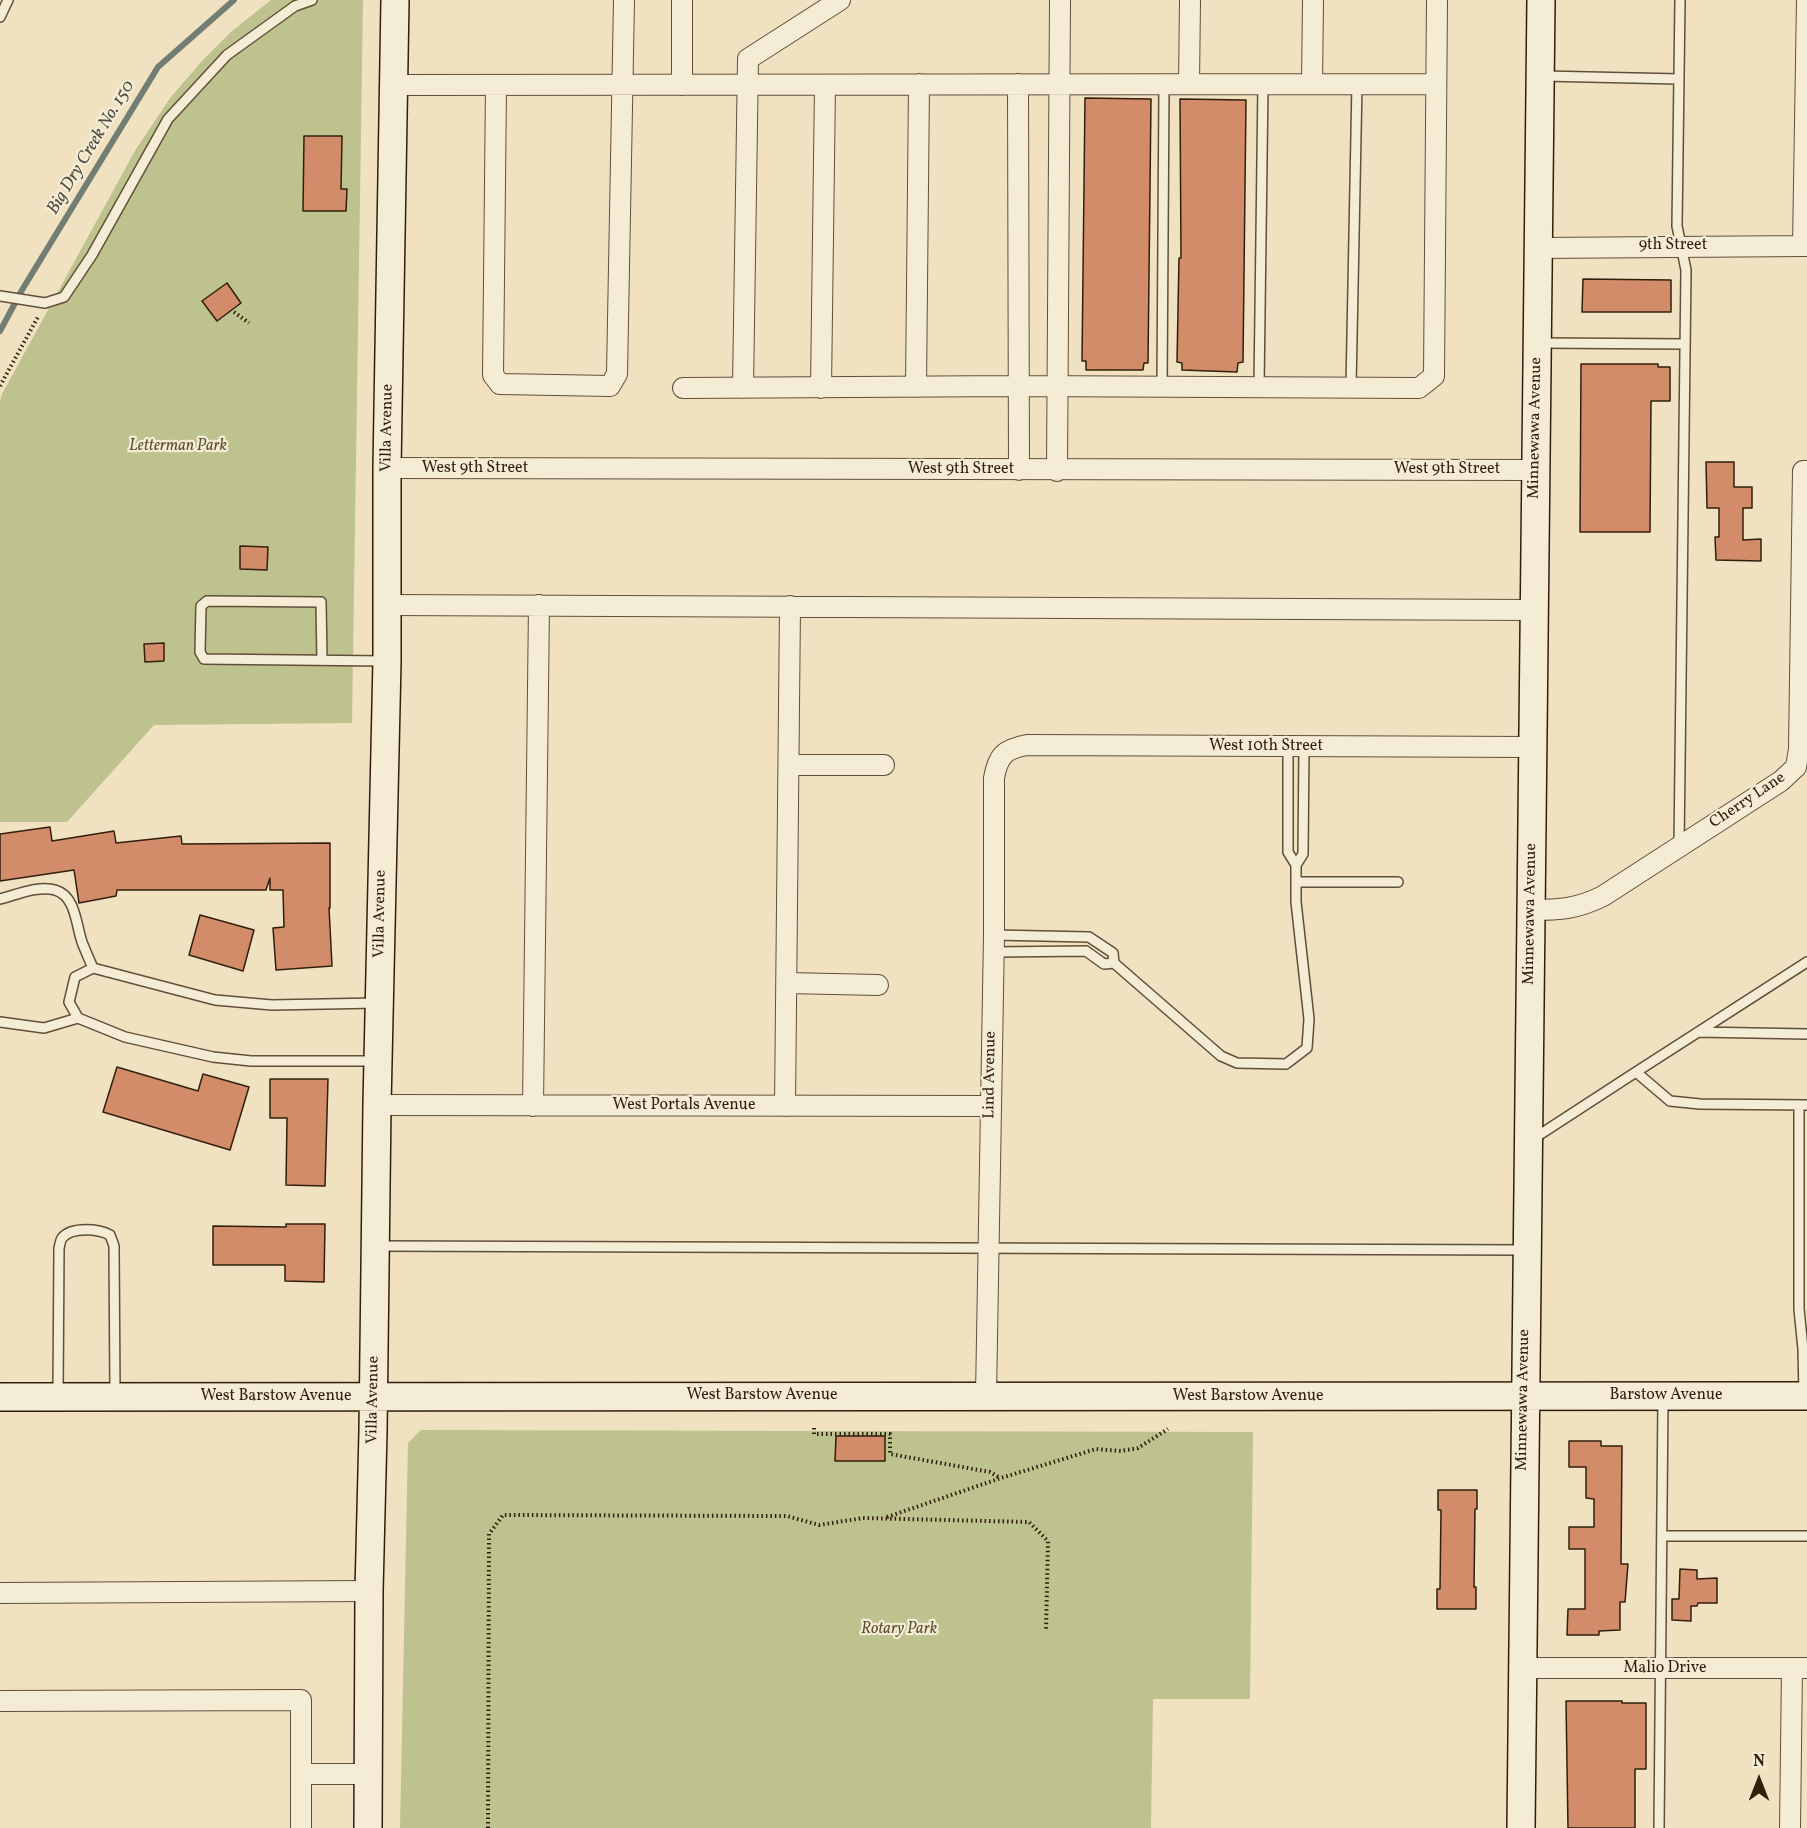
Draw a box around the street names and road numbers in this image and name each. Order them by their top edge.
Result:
street label: 9th Street [1639,236,1707,256]
street label: Minnewawa Avenue [1525,357,1547,499]
street label: Villa Avenue [378,384,398,472]
street label: West 9th Street [422,459,528,479]
street label: West 9th Street [908,460,1014,480]
street label: West 9th Street [1394,460,1500,480]
street label: West 10th Street [1209,737,1323,757]
street label: Cherry Lane [1707,769,1789,833]
street label: Minnewawa Avenue [1520,843,1542,985]
street label: Villa Avenue [371,870,391,958]
street label: Lind Avenue [981,1031,1001,1119]
street label: West Portals Avenue [613,1096,755,1116]
street label: Minnewawa Avenue [1513,1329,1535,1471]
street label: Villa Avenue [364,1356,384,1444]
street label: West Barstow Avenue [686,1386,838,1406]
street label: Barstow Avenue [1609,1386,1723,1406]
street label: West Barstow Avenue [200,1387,352,1407]
street label: West Barstow Avenue [1172,1387,1324,1407]
street label: Malio Drive [1623,1659,1707,1679]

